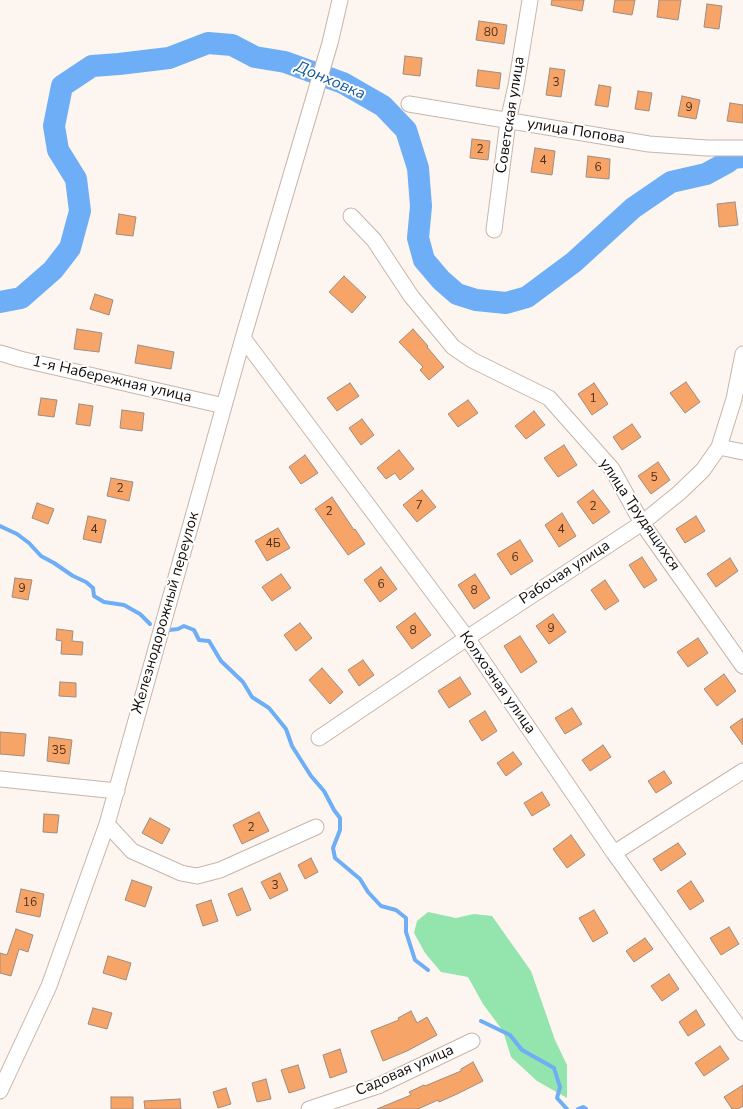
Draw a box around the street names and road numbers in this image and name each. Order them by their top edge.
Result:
street label: Советская улица [493,55,529,175]
street label: улица Попова [526,115,626,149]
street label: 1-я Набережная улица [31,353,193,407]
street label: улица Трудящихся [595,456,683,574]
street label: Железнодорожный переулок [129,510,203,716]
street label: Рабочая улица [516,537,614,609]
street label: Колхозная улица [455,628,539,738]
street label: Садовая улица [353,1041,457,1101]

